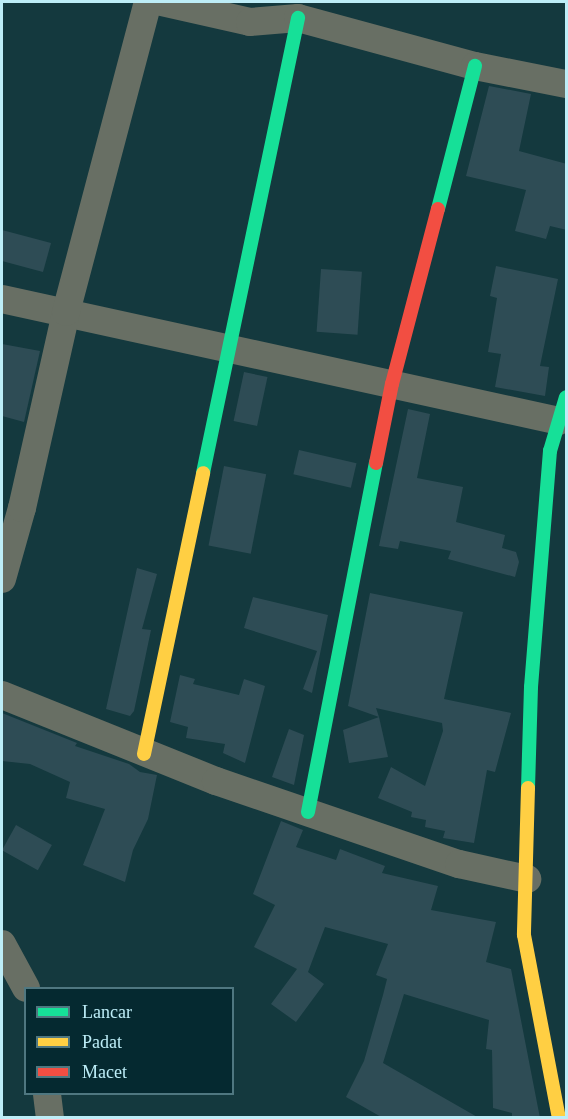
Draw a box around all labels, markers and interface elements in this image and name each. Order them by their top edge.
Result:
legend [24,987,234,1095]
text: Lancar [82,1002,132,1022]
text: Padat [82,1032,122,1052]
text: Macet [82,1062,127,1082]

